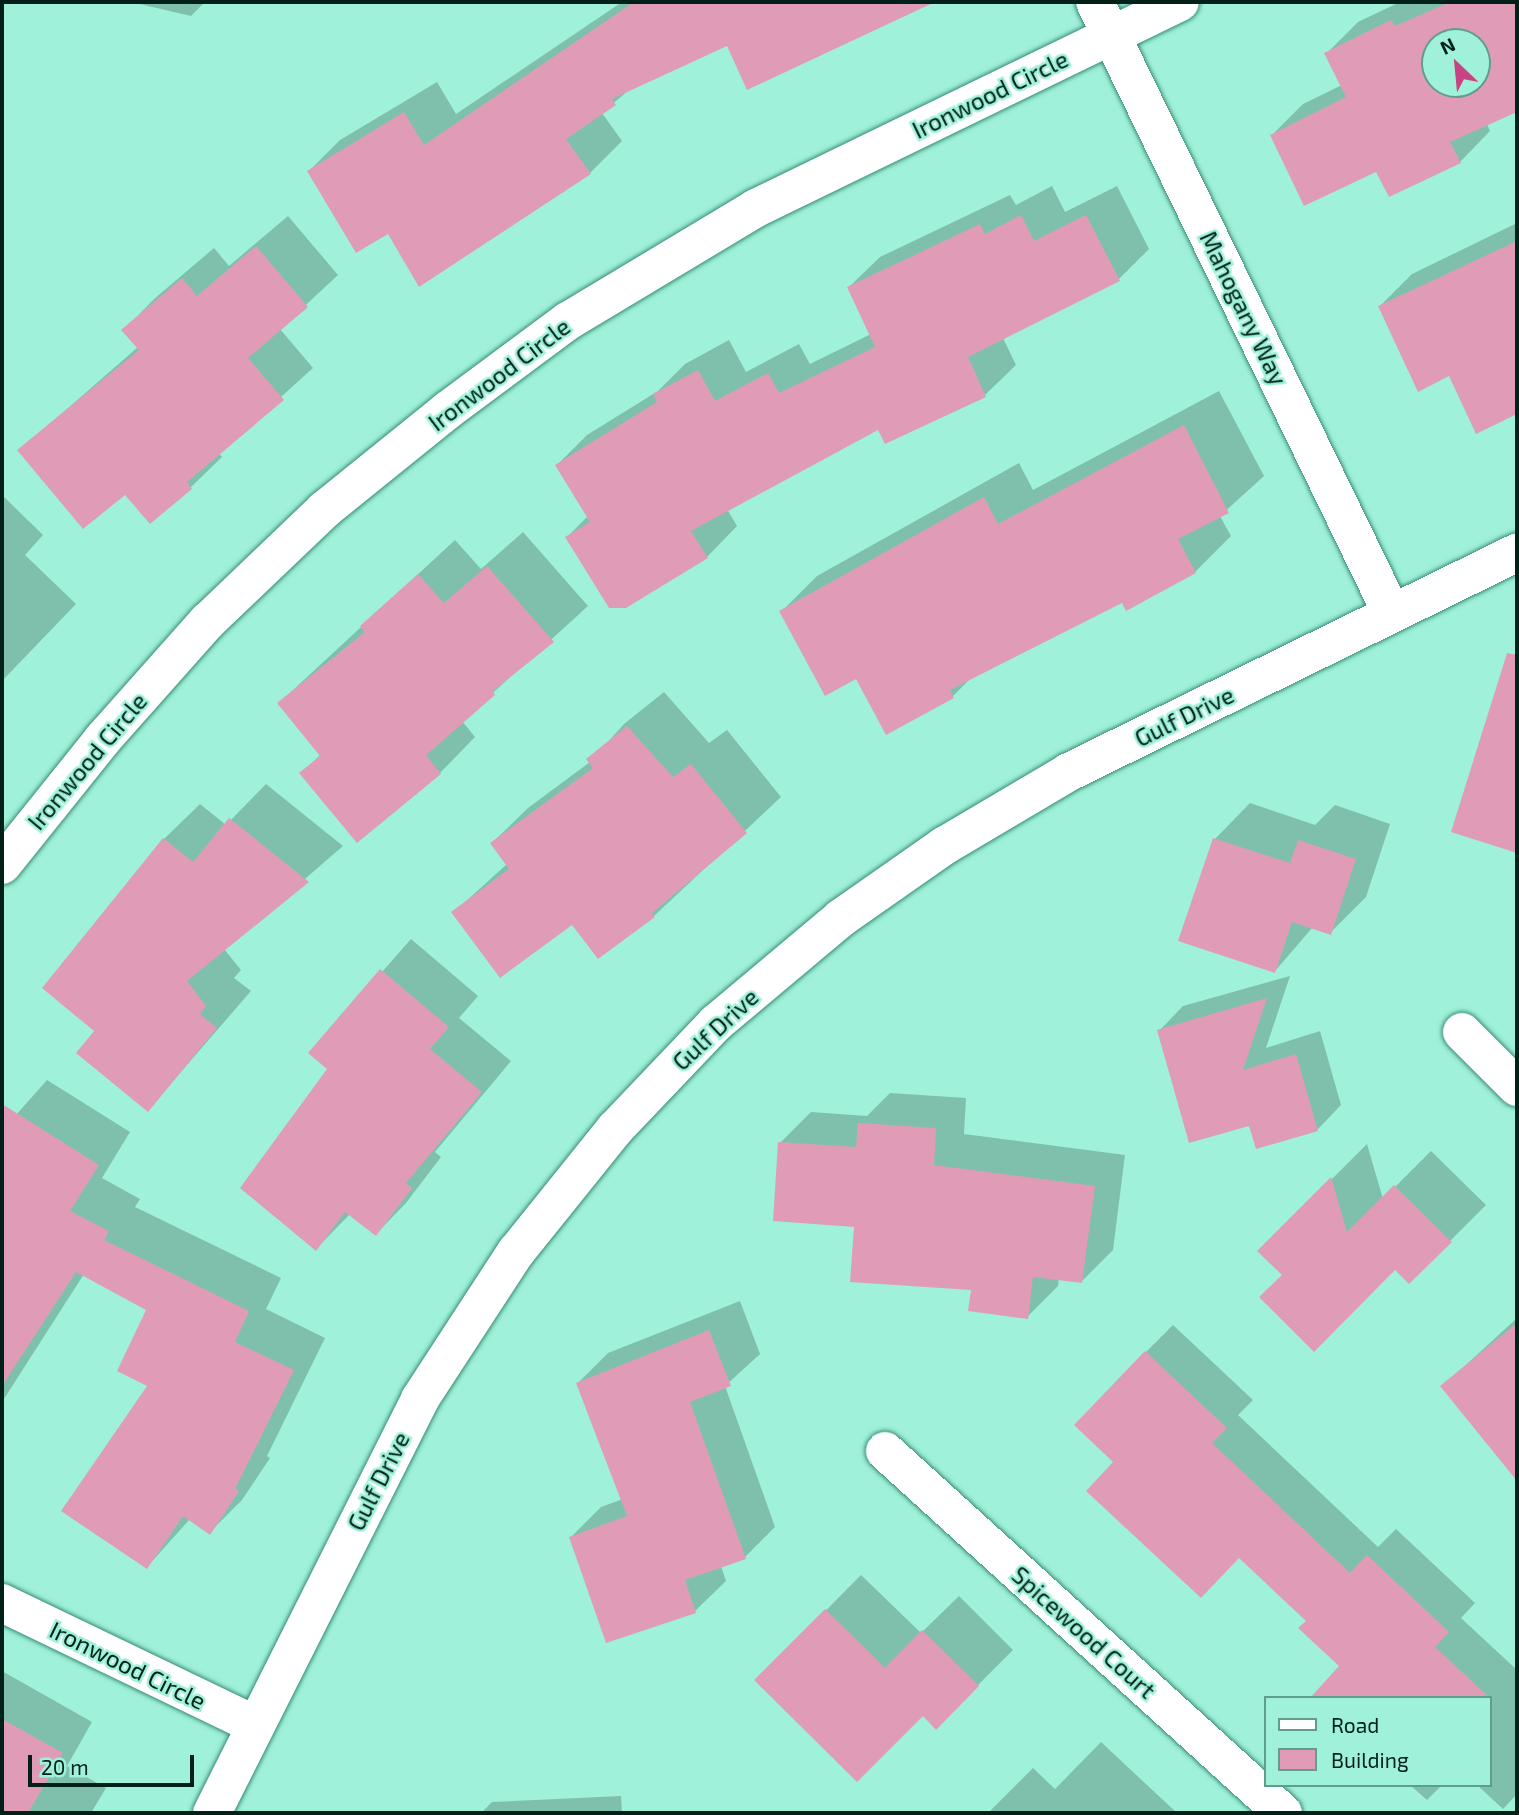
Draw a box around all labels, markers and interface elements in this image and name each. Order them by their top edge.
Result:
north arrow [1421,28,1491,98]
text: N [1436,32,1459,59]
street label: Ironwood Circle [907,44,1073,144]
street label: Mahogany Way [1194,226,1294,390]
street label: Ironwood Circle [422,311,576,437]
street label: Gulf Drive [1129,680,1239,752]
street label: Ironwood Circle [21,687,153,835]
street label: Gulf Drive [666,982,764,1076]
street label: Gulf Drive [341,1427,415,1535]
street label: Spicewood Court [1006,1560,1162,1704]
street label: Ironwood Circle [45,1615,211,1715]
legend [1264,1696,1491,1787]
text: Road [1331,1712,1379,1737]
scale bar [32,1742,198,1786]
text: Building [1331,1747,1409,1772]
text: 20 m [41,1754,89,1779]

